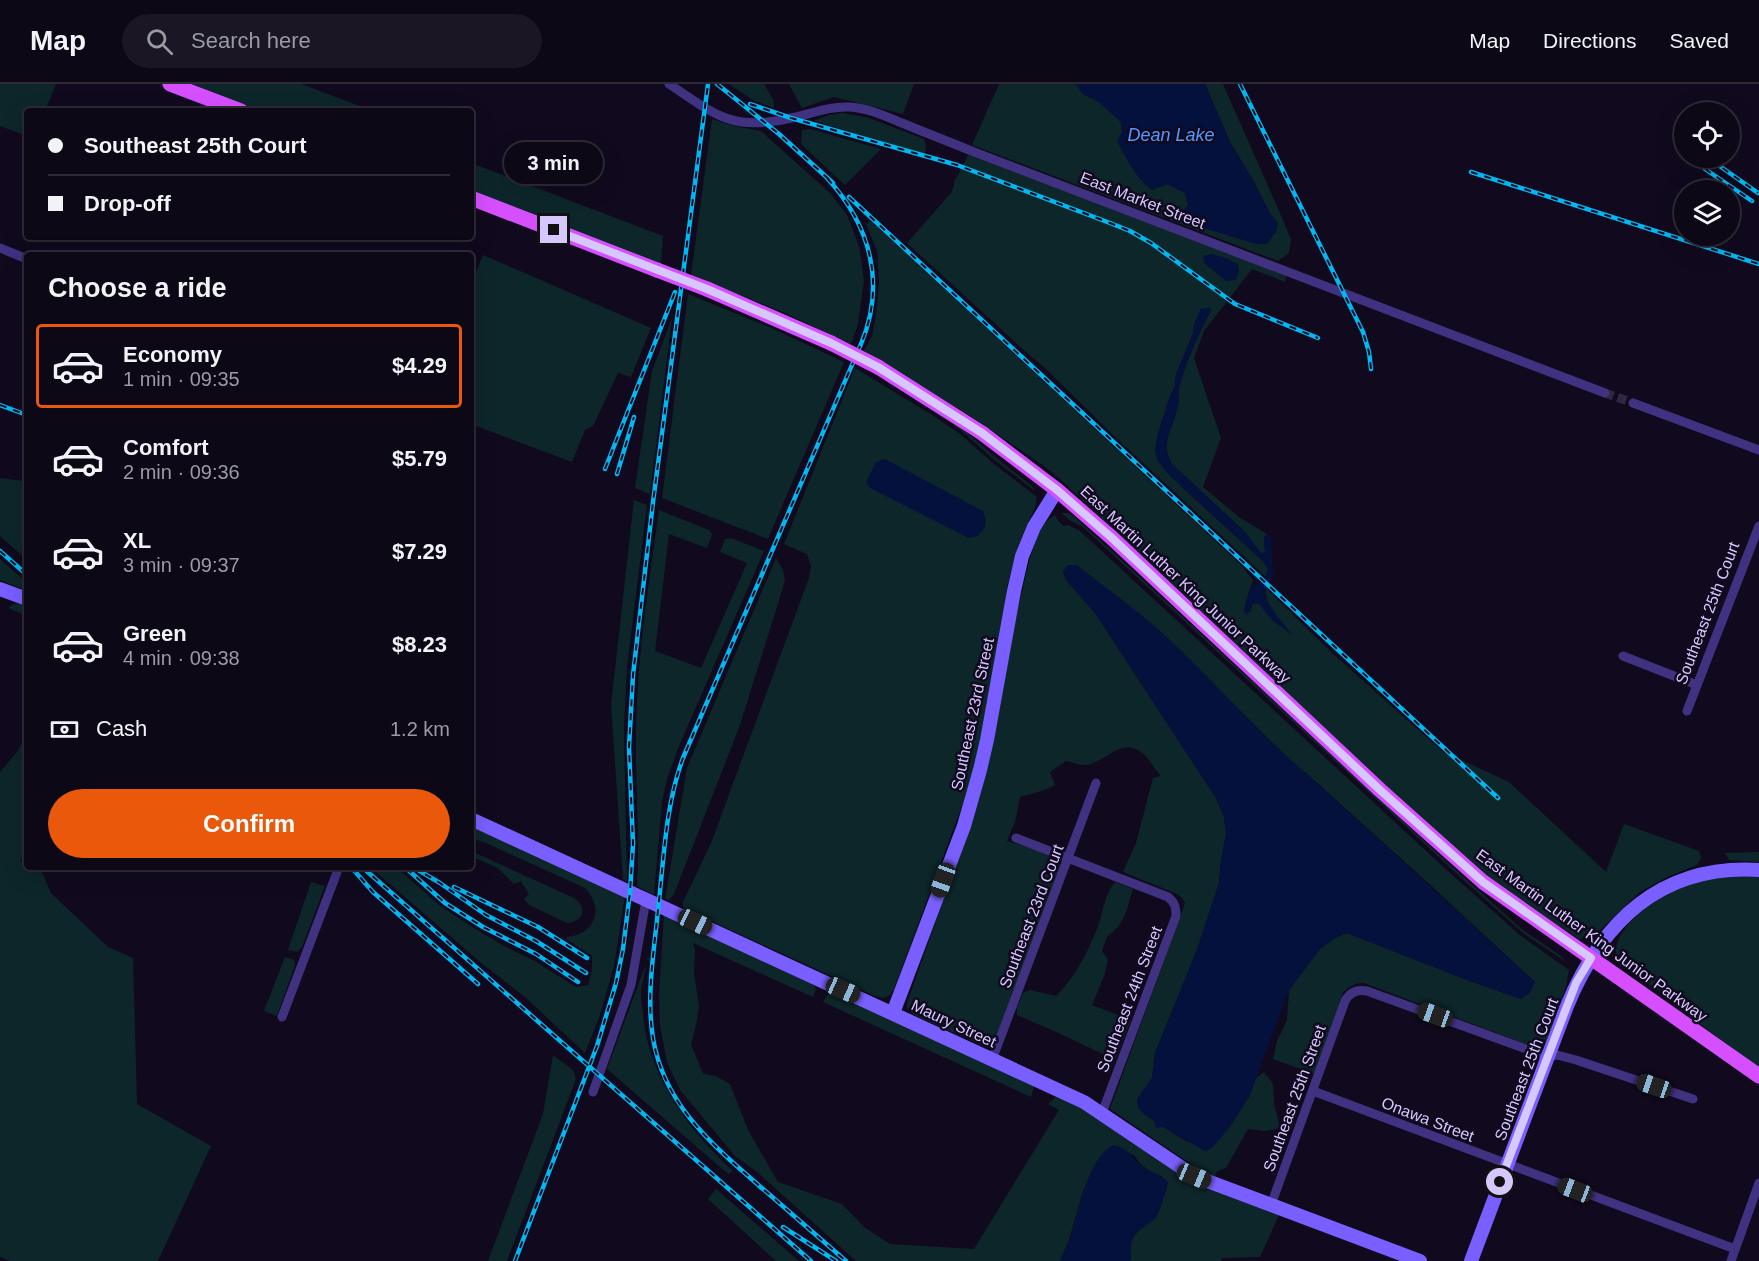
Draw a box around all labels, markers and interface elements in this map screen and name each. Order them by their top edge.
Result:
search box [122,14,542,68]
text: Map [30,25,86,56]
icon: search [143,25,176,58]
text: Search here [191,28,311,53]
text: Map [1469,29,1510,52]
text: Directions [1543,29,1636,52]
text: Saved [1669,29,1729,52]
map controls [1674,102,1740,246]
button: locate [1674,102,1740,168]
water label: Dean Lake [1127,125,1215,145]
text: Southeast 25th Court [84,133,306,158]
callout: 3 min [504,143,604,185]
text: 3 min [527,152,580,174]
street label: East Market Street [1078,169,1208,232]
button: layers [1674,180,1740,246]
text: Drop-off [84,191,171,216]
route end [540,216,567,243]
text: Choose a ride [48,273,227,303]
icon: car [51,339,105,393]
text: Economy [123,342,222,367]
text: $4.29 [392,353,447,378]
text: 1 min · 09:35 [123,368,240,390]
icon: car [51,432,105,486]
text: Comfort [123,435,209,460]
text: $5.79 [392,446,447,471]
text: 2 min · 09:36 [123,461,240,483]
street label: East Martin Luther King Junior Parkway [1077,482,1294,686]
icon: car [51,525,105,579]
text: XL [123,528,151,553]
text: $7.29 [392,539,447,564]
street label: Southeast 25th Court [1672,539,1743,687]
text: 3 min · 09:37 [123,554,240,576]
icon: car [51,618,105,672]
text: Green [123,621,187,646]
text: $8.23 [392,632,447,657]
street label: Southeast 23rd Street [948,636,997,792]
text: 4 min · 09:38 [123,647,240,669]
icon: cash [48,713,81,746]
text: Cash [96,716,147,741]
text: 1.2 km [390,718,450,740]
button: Confirm [48,789,450,858]
street label: Southeast 23rd Court [996,842,1067,990]
street label: East Martin Luther King Junior Parkway [1473,846,1710,1025]
car [928,860,958,900]
car [675,906,715,938]
street label: Southeast 24th Street [1094,923,1165,1074]
car [823,974,863,1006]
street label: Southeast 25th Court [1491,995,1562,1143]
street label: Maury Street [909,996,999,1051]
car [1415,1000,1455,1030]
street label: Southeast 25th Street [1260,1022,1329,1174]
car [1634,1072,1674,1100]
street label: Onawa Street [1379,1094,1477,1145]
car [1174,1161,1214,1191]
route start [1486,1168,1513,1195]
car [1555,1175,1595,1205]

